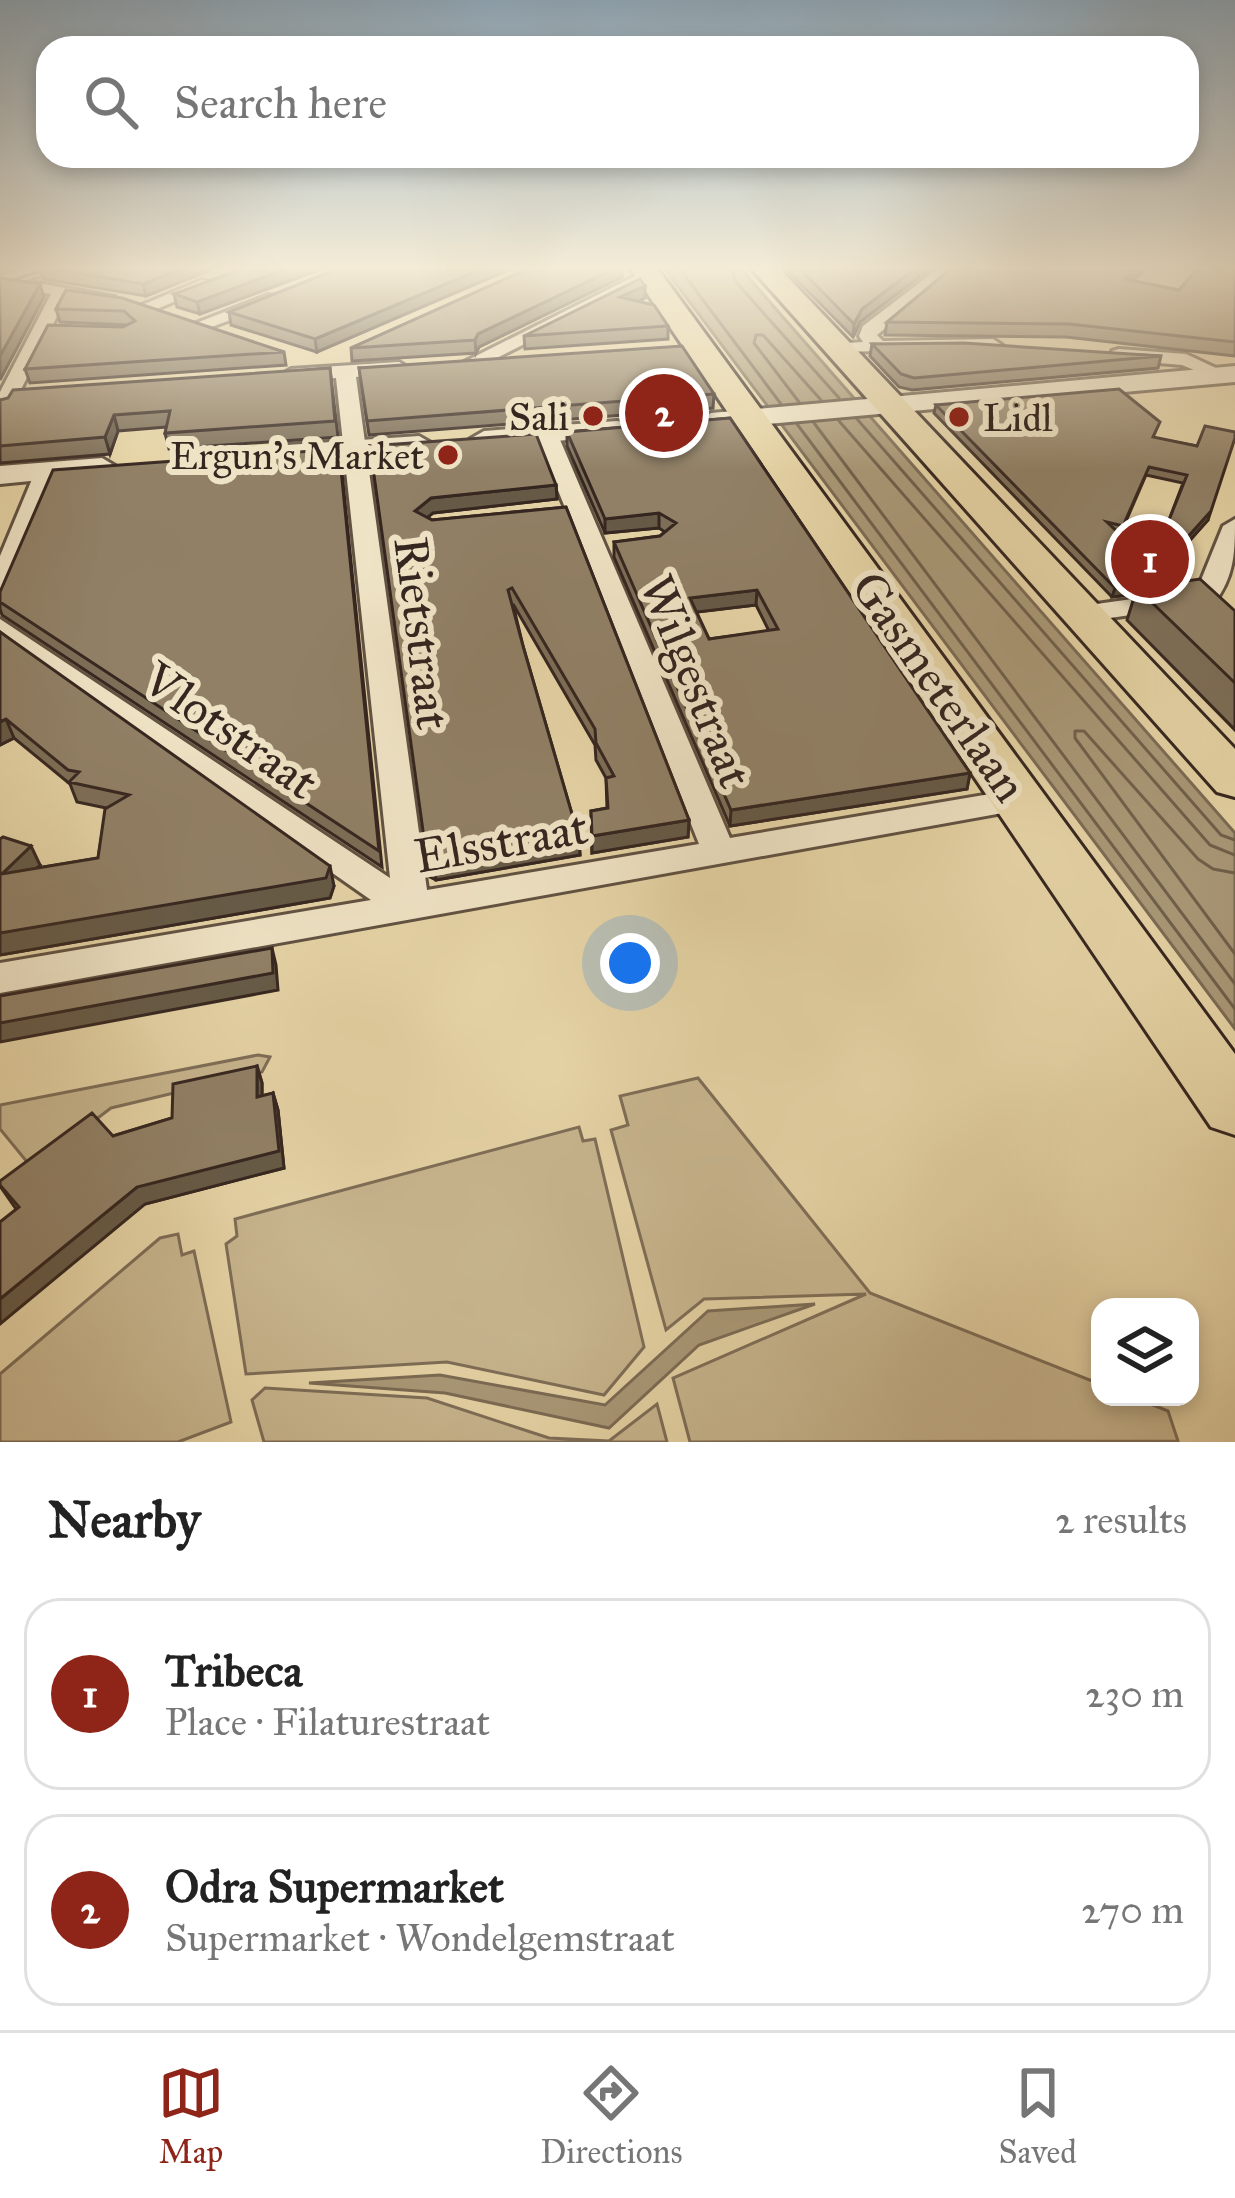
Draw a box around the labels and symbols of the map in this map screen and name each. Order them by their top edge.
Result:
pin: 2 [625,368,703,458]
place label: Sali [509,393,569,441]
place label: Lidl [983,394,1053,442]
marker: Sali [580,403,606,429]
marker: Lidl [946,404,972,430]
place label: Ergun's Market [170,432,424,480]
marker: Ergun's Market [435,442,461,468]
pin: 1 [1111,514,1189,604]
street label: Rietstraat [381,533,464,733]
street label: Gasmeterlaan [839,560,1040,813]
street label: Wilgestraat [627,566,766,796]
street label: Vlotstraat [131,648,329,812]
street label: Elsstraat [410,797,592,886]
your location [600,933,660,993]

